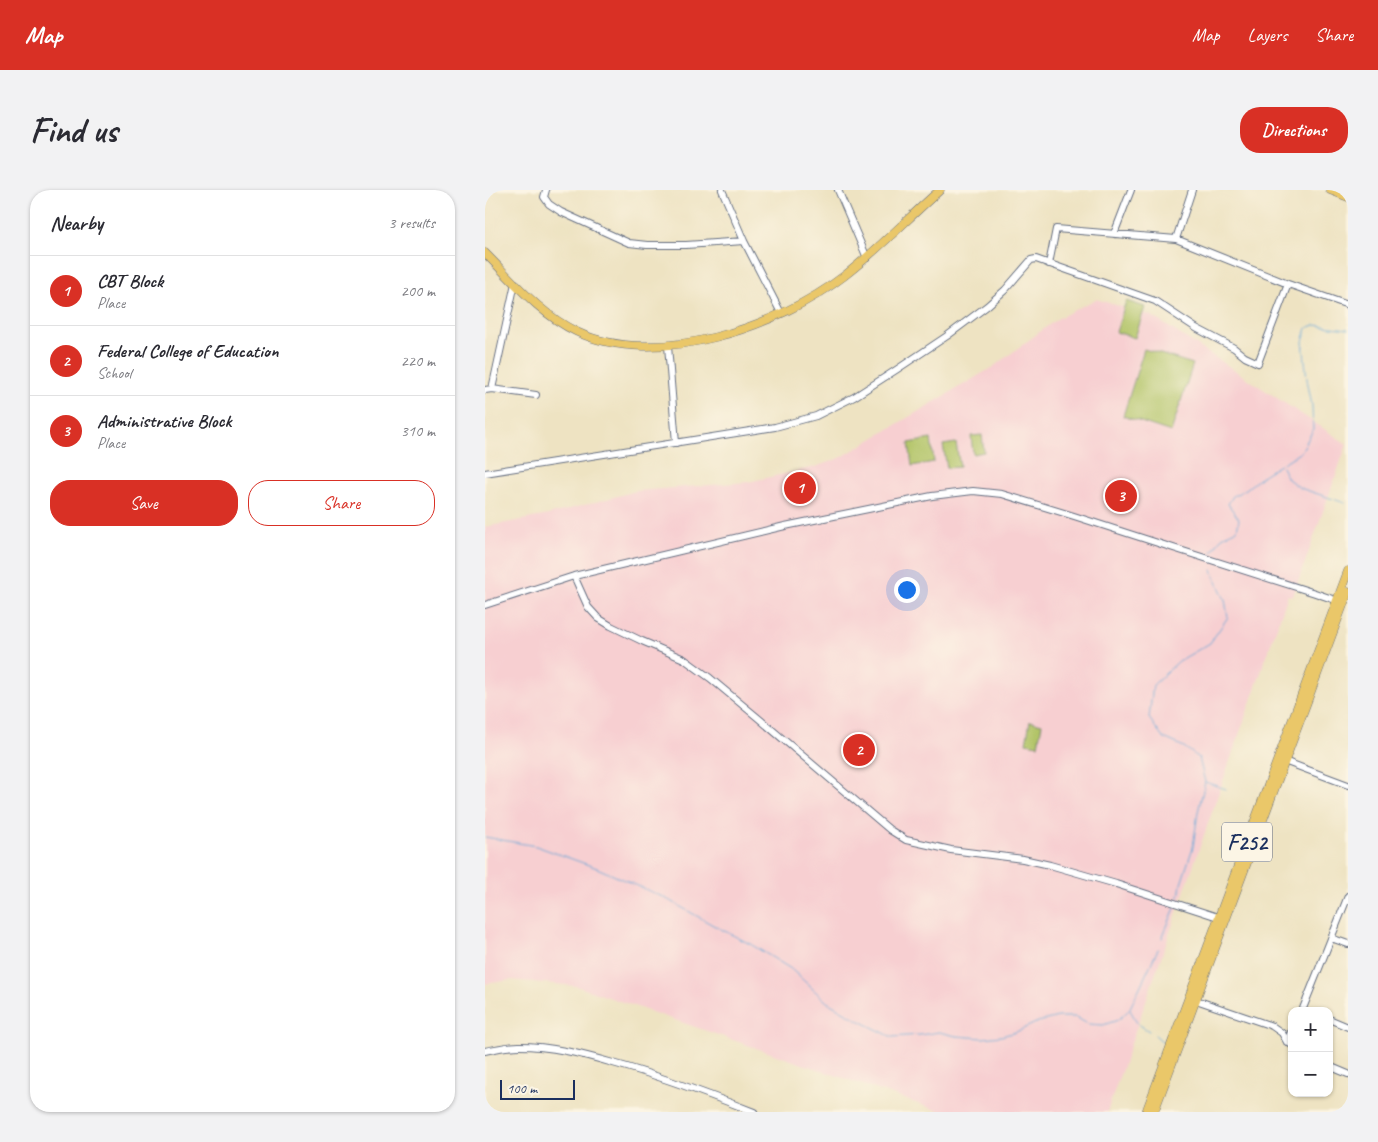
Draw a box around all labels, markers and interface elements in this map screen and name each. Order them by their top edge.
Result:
text: Map [25,20,62,50]
text: Map [1192,24,1220,46]
text: Layers [1248,24,1287,46]
text: Share [1315,24,1353,46]
button: Directions [1240,107,1348,153]
text: Find us [30,108,117,153]
text: Nearby [50,210,103,236]
text: 3 results [388,213,435,233]
text: CBT Block [97,269,163,293]
text: 1 [62,281,70,301]
text: 200 m [401,281,435,301]
text: Place [97,293,125,313]
text: Federal College of Education [97,339,279,363]
text: 2 [62,351,70,371]
text: 220 m [401,351,435,371]
text: School [97,363,131,383]
text: Administrative Block [97,409,231,433]
text: 3 [62,421,70,441]
text: 310 m [401,421,435,441]
text: Place [97,433,125,453]
pin: 1 [784,469,816,507]
pin: 3 [1105,477,1137,515]
button: Save [50,480,238,526]
button: Share [248,480,435,526]
your location [894,577,920,603]
pin: 2 [843,731,875,769]
road number: F252 [1222,822,1272,862]
map controls [1288,1007,1333,1097]
button: + [1288,1007,1333,1052]
button: − [1288,1052,1333,1097]
scale bar [500,1077,575,1100]
text: 100 m [507,1080,537,1097]

